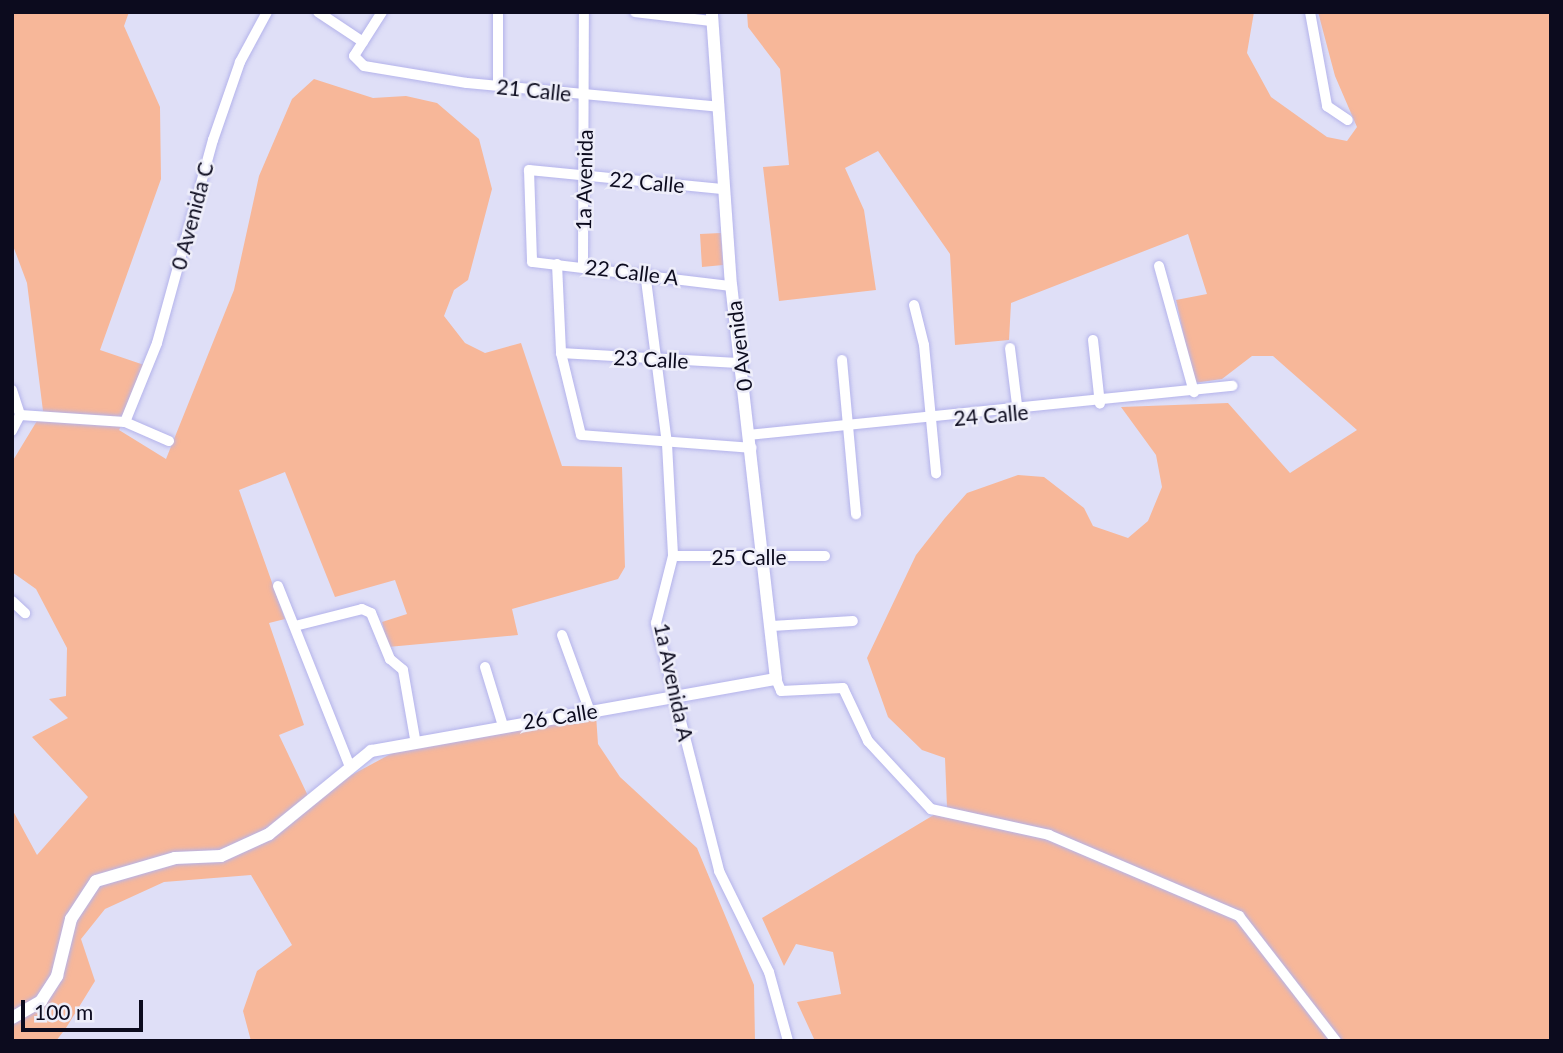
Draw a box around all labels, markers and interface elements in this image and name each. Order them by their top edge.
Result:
street label: 21 Calle [495,74,573,106]
street label: 1a Avenida [571,129,597,231]
street label: 0 Avenida C [165,159,219,273]
street label: 22 Calle [608,166,686,198]
street label: 22 Calle A [583,254,681,290]
street label: 0 Avenida [721,299,757,393]
street label: 23 Calle [613,344,689,374]
street label: 24 Calle [952,399,1030,431]
street label: 25 Calle [711,544,787,570]
street label: 1a Avenida A [649,620,699,744]
street label: 26 Calle [521,698,599,734]
scale bar [24,986,147,1030]
text: 100 m [34,999,93,1024]

